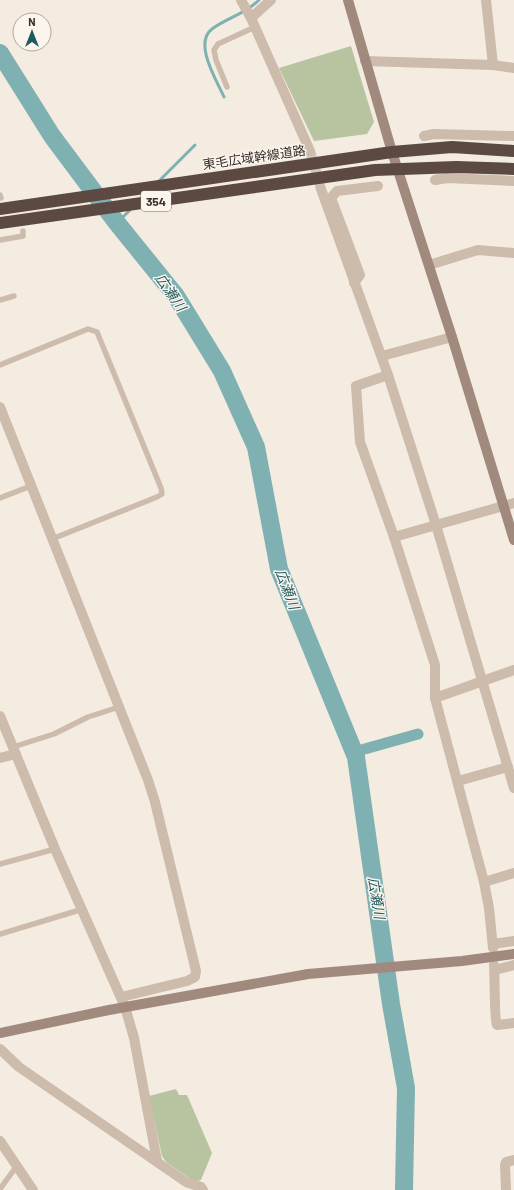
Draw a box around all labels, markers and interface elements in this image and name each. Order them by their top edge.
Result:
north arrow [12,12,52,52]
text: N [28,15,36,28]
street label: 東毛広域幹線道路 [201,142,307,172]
road number: 354 [141,191,171,211]
water label: 広瀬川 [152,270,191,316]
water label: 広瀬川 [273,566,304,614]
water label: 広瀬川 [365,876,389,922]

